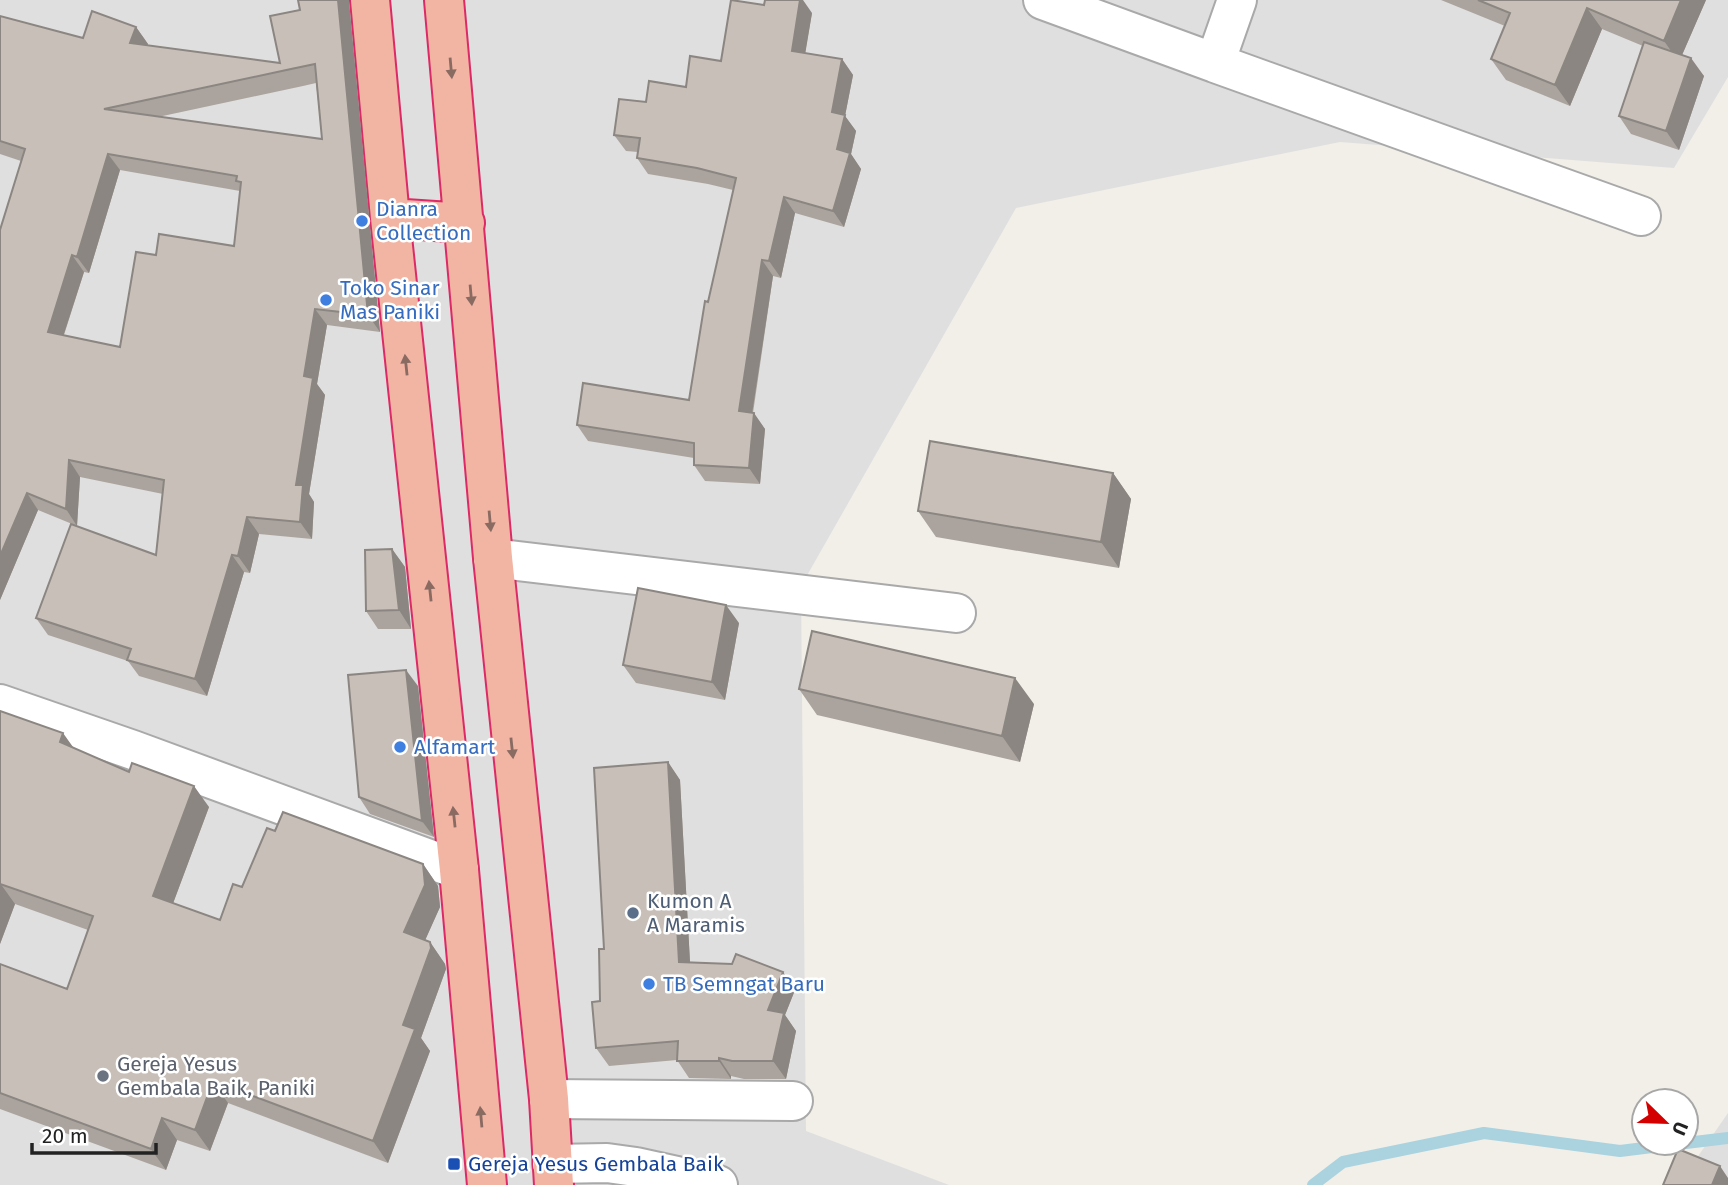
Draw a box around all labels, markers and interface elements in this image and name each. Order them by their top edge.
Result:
one-way arrow [445,57,456,79]
place label: Dianra Collection [376,196,471,246]
marker: Dianra Collection [354,213,370,229]
place label: Toko Sinar Mas Paniki [340,275,440,325]
one-way arrow [466,284,477,306]
marker: Toko Sinar Mas Paniki [318,292,334,308]
one-way arrow [400,354,411,376]
one-way arrow [485,510,496,532]
one-way arrow [424,580,435,602]
place label: Alfamart [414,734,496,760]
one-way arrow [507,737,518,759]
marker: Alfamart [392,739,408,755]
one-way arrow [448,806,459,828]
place label: Kumon A A Maramis [647,888,745,938]
marker: Kumon A A Maramis [625,905,641,921]
place label: TB Semngat Baru [663,971,825,997]
marker: TB Semngat Baru [641,976,657,992]
place label: Gereja Yesus Gembala Baik, Paniki [117,1051,315,1101]
marker: Gereja Yesus Gembala Baik, Paniki [95,1068,111,1084]
north arrow [1630,1087,1700,1157]
one-way arrow [475,1106,486,1128]
scale bar [32,1112,156,1156]
text: U [1667,1118,1693,1139]
text: 20 m [42,1123,88,1149]
place label: Gereja Yesus Gembala Baik [468,1151,724,1177]
marker: Gereja Yesus Gembala Baik [446,1156,462,1172]

